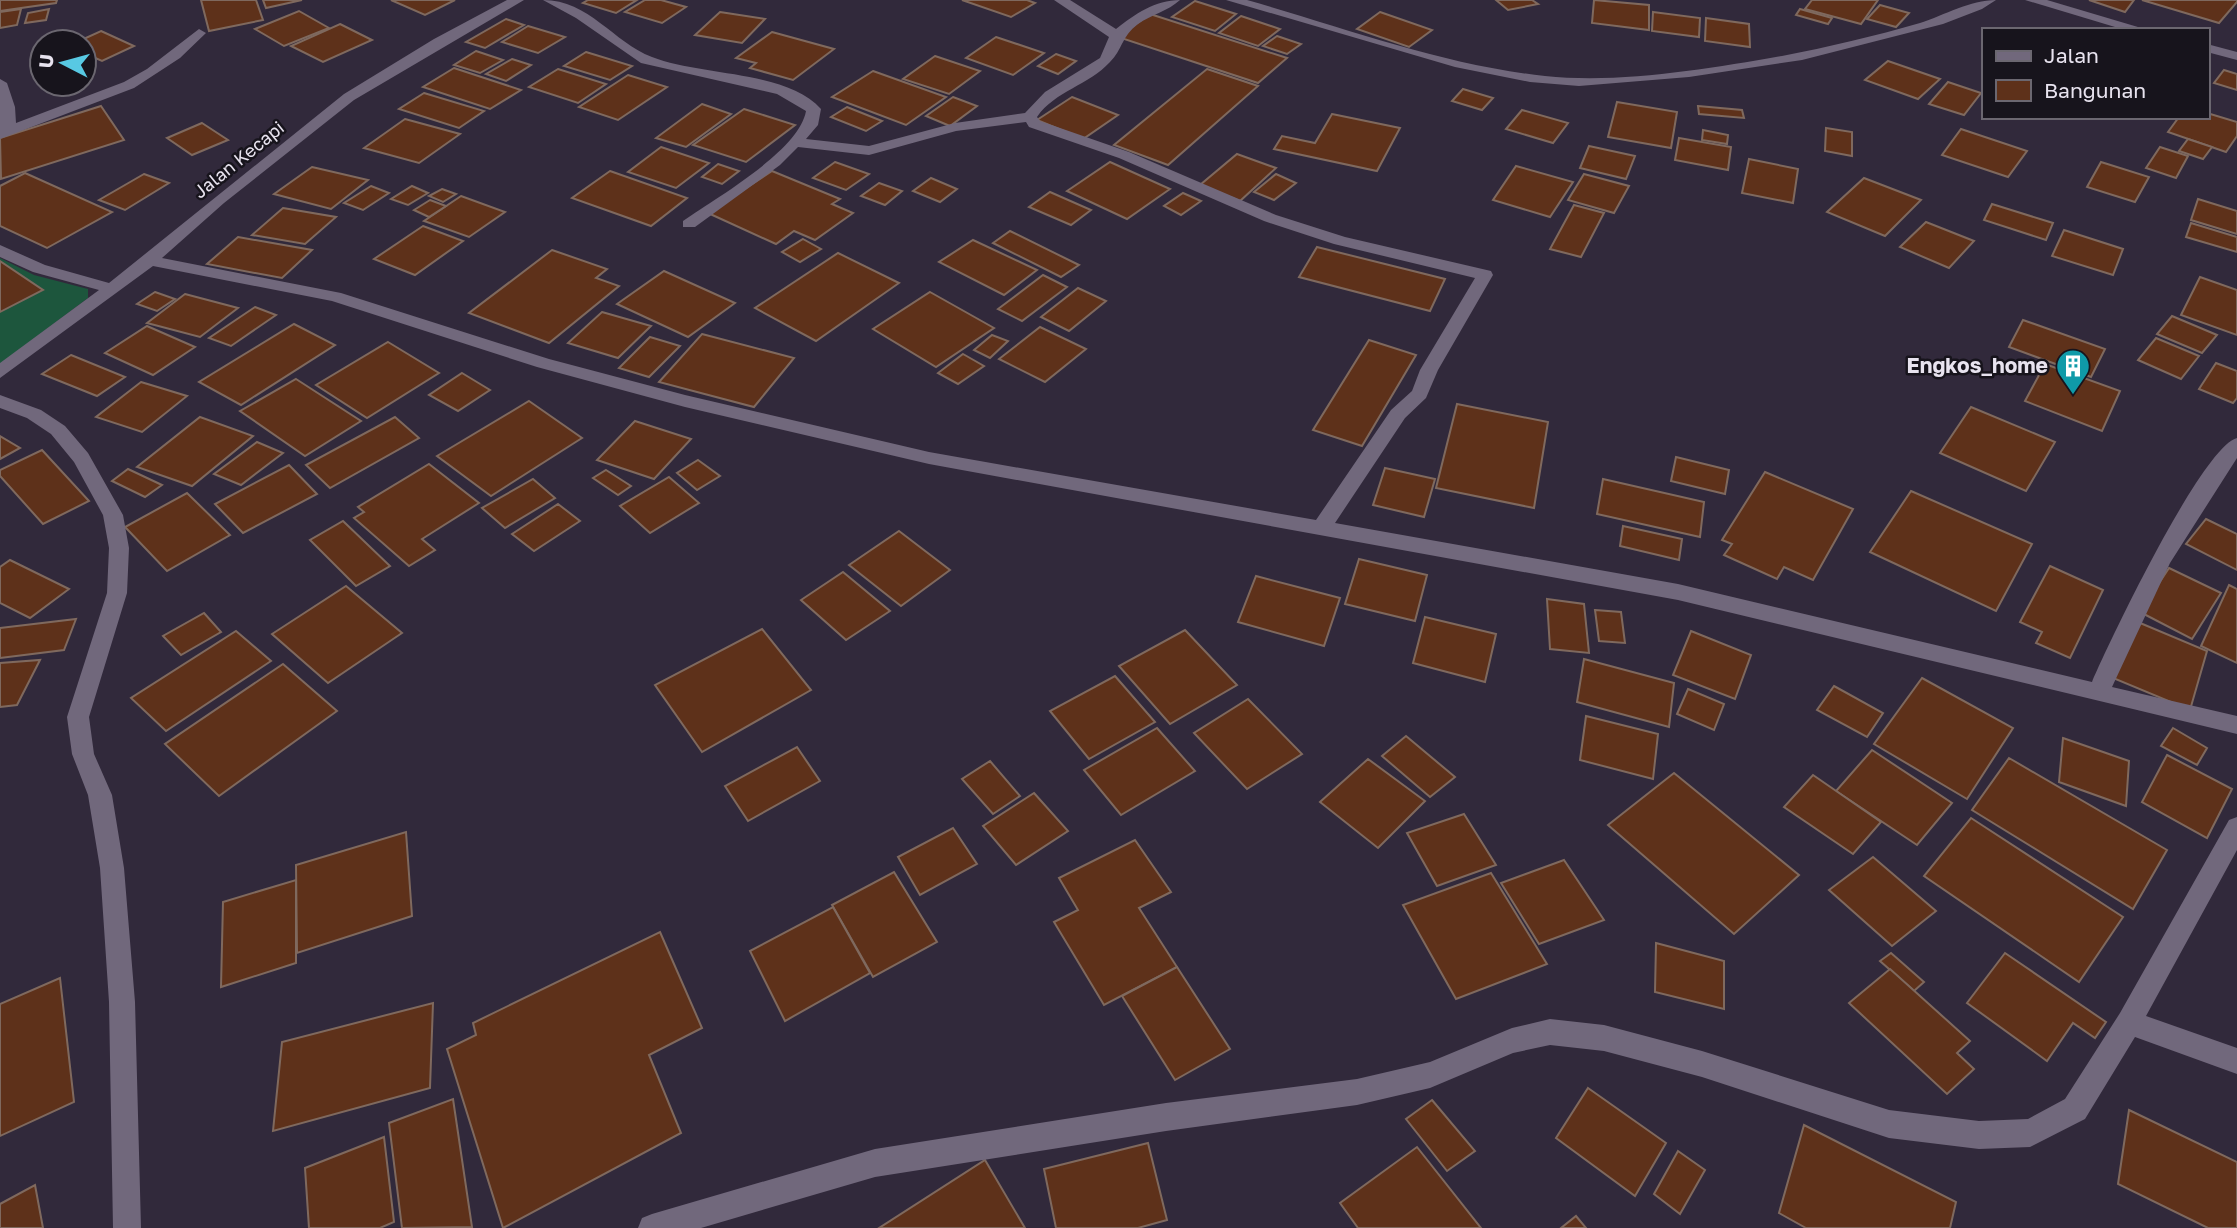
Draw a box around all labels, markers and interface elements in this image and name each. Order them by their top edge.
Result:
north arrow [28,28,98,98]
legend [1982,28,2209,119]
text: Jalan [2044,42,2099,68]
text: U [33,53,58,69]
text: Bangunan [2044,77,2146,103]
street label: Jalan Kecapi [189,116,288,202]
building icon: Engkos_home [2054,347,2092,396]
place label: Engkos_home [1907,352,2048,378]

